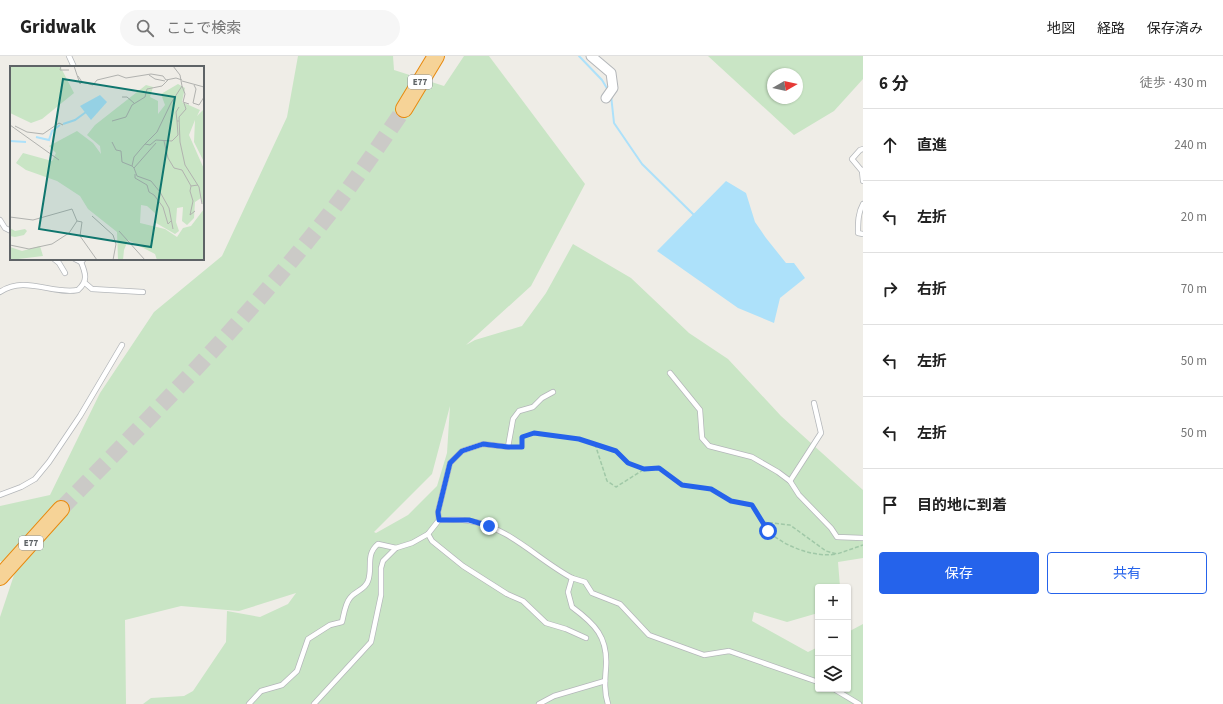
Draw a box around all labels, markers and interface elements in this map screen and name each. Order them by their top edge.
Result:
search box [120,10,400,46]
text: Gridwalk [20,14,96,41]
icon: search [134,17,156,39]
text: ここで検索 [166,18,241,39]
text: 地図 [1047,19,1075,39]
text: 経路 [1097,19,1125,39]
text: 保存済み [1147,19,1203,39]
inset map [10,66,204,260]
north arrow [767,68,803,104]
text: 6 分 [879,72,908,96]
text: 徒歩 · 430 m [1140,74,1207,92]
road number: E77 [408,75,432,89]
icon: ahead [879,134,901,156]
text: 直進 [917,135,947,156]
text: 240 m [1174,136,1207,154]
icon: left [879,206,901,228]
text: 左折 [917,207,947,228]
text: 20 m [1181,208,1207,226]
icon: right [879,278,901,300]
text: 右折 [917,279,947,300]
text: 70 m [1181,280,1207,298]
icon: left [879,350,901,372]
text: 左折 [917,351,947,372]
text: 50 m [1181,352,1207,370]
icon: left [879,422,901,444]
text: 左折 [917,423,947,444]
text: 50 m [1181,424,1207,442]
icon: arrive [879,494,901,516]
text: 目的地に到着 [917,495,1007,516]
route end [480,517,498,535]
route start [759,522,777,540]
road number: E77 [19,536,43,550]
button: 保存 [879,552,1039,594]
button: 共有 [1047,552,1207,594]
map controls [815,584,851,692]
button: + [815,584,851,620]
button: − [815,620,851,656]
button: layers [815,656,851,692]

